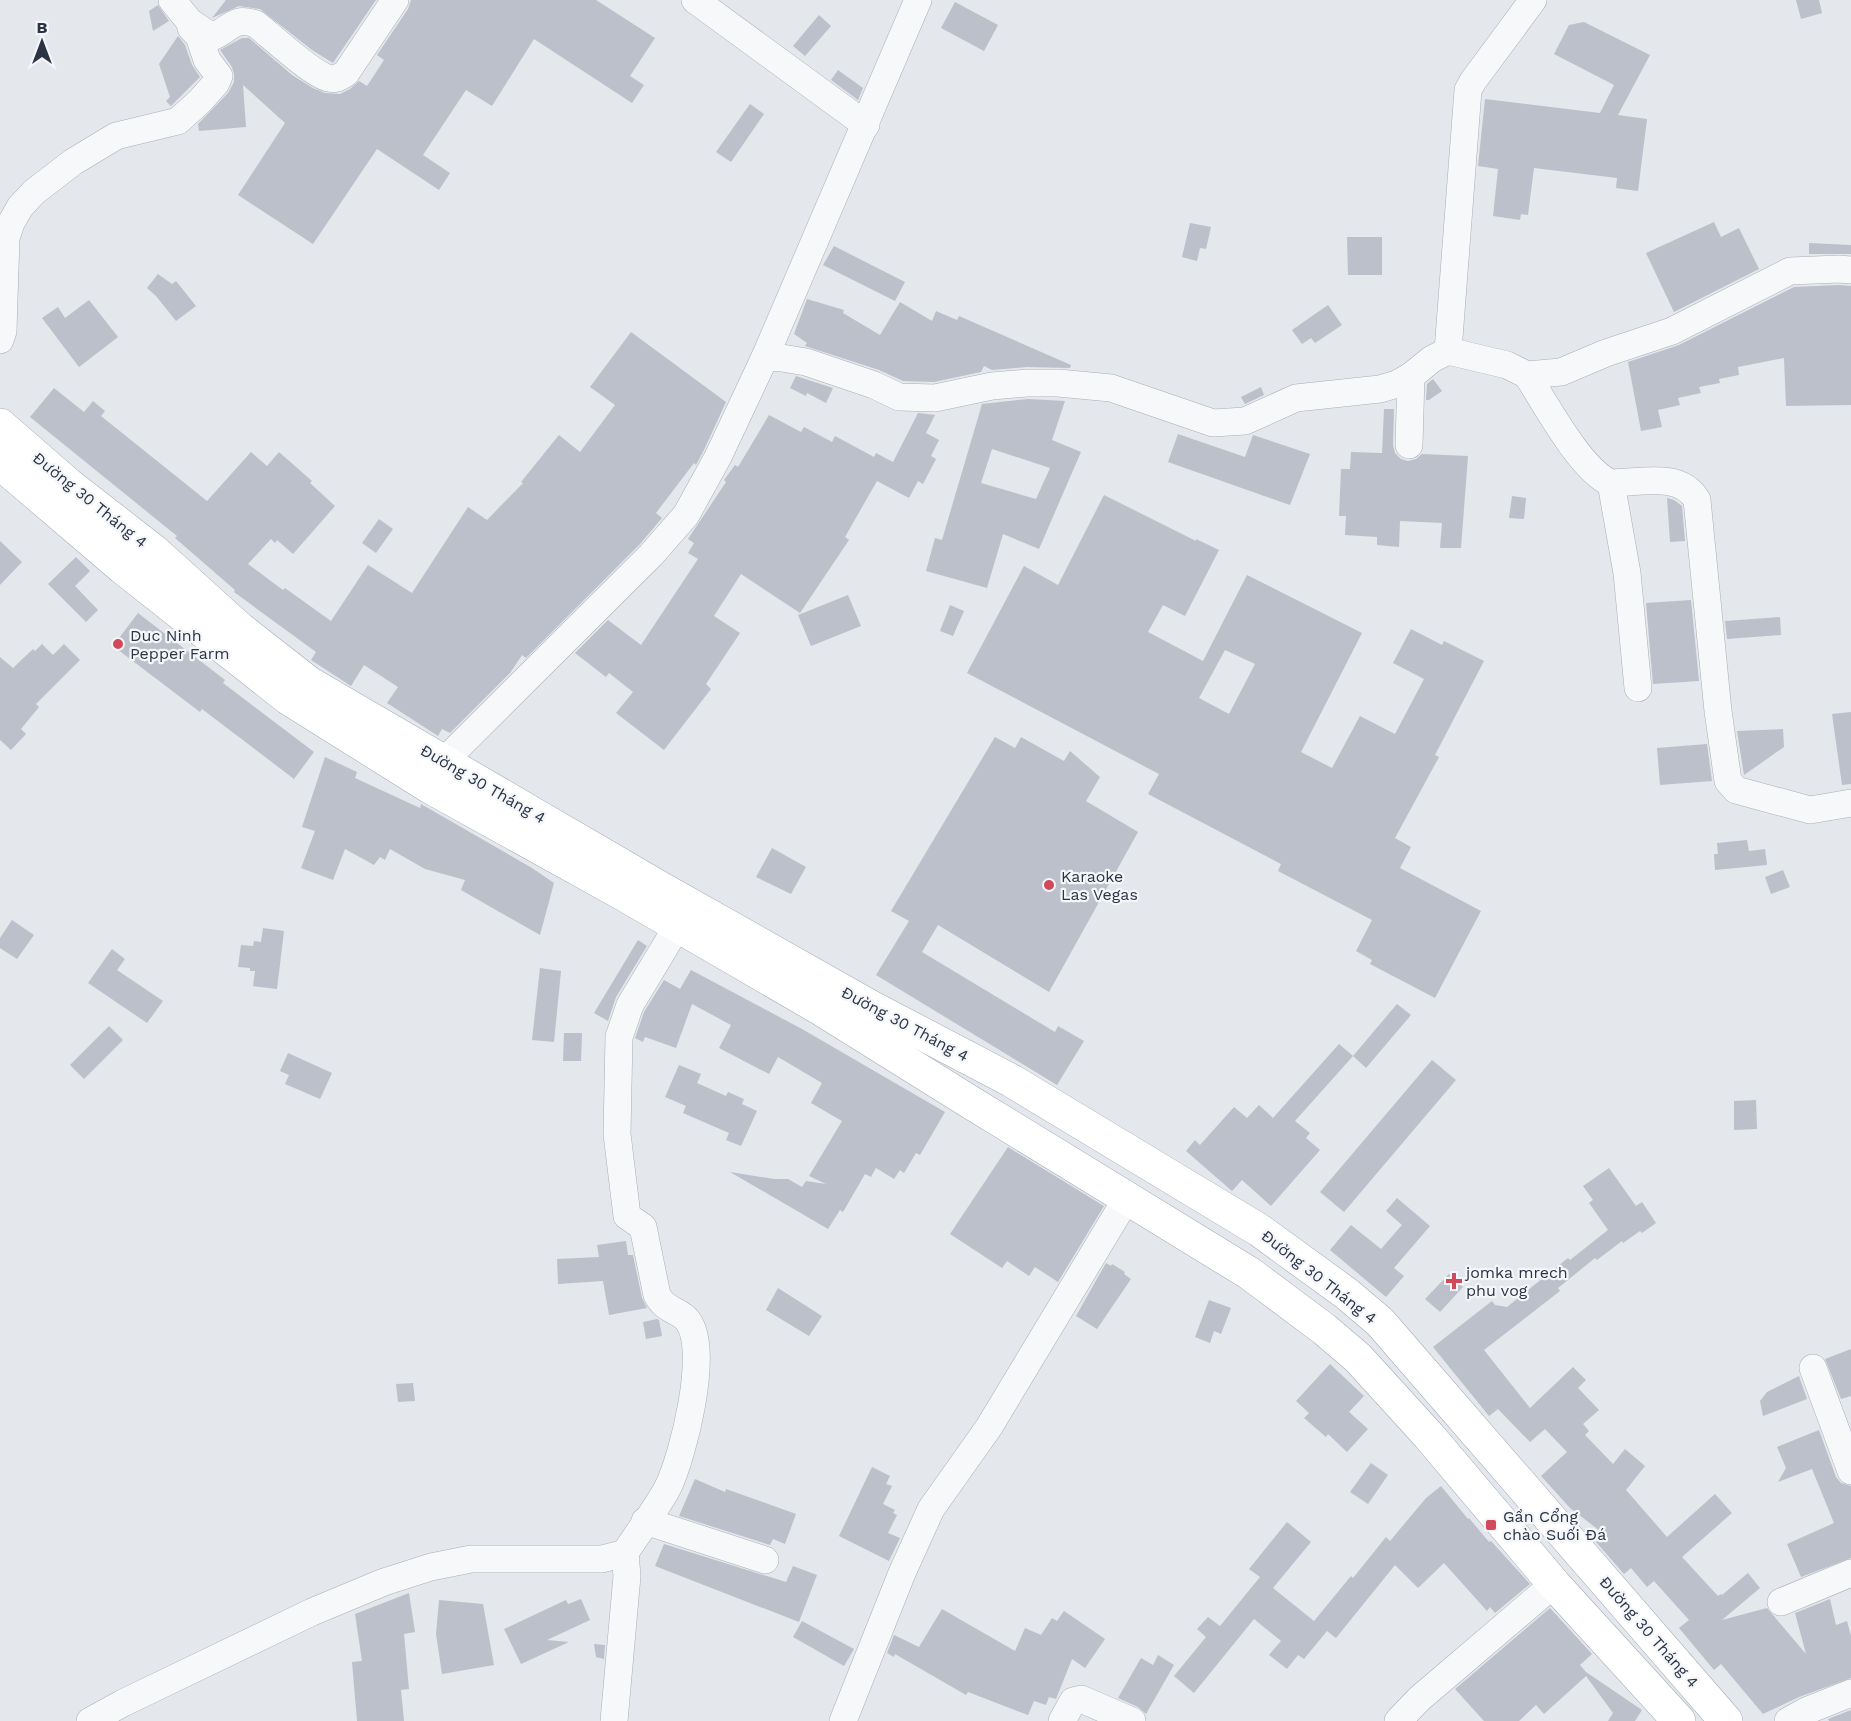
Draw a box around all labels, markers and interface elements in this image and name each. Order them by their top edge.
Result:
north arrow [12,12,72,72]
text: B [37,18,48,37]
street label: Đường 30 Tháng 4 [29,448,151,552]
place label: Duc Ninh Pepper Farm [130,626,230,663]
marker: Duc Ninh Pepper Farm [111,637,125,651]
street label: Đường 30 Tháng 4 [417,740,549,828]
place label: Karaoke Las Vegas [1061,867,1138,904]
marker: Karaoke Las Vegas [1042,878,1056,892]
street label: Đường 30 Tháng 4 [838,982,972,1066]
street label: Đường 30 Tháng 4 [1257,1226,1381,1328]
place label: jomka mrech phu vog [1464,1263,1568,1300]
marker: jomka mrech phu vog [1447,1274,1461,1288]
place label: Gần Cổng chào Suối Đá [1503,1507,1606,1544]
marker: Gần Cổng chào Suối Đá [1484,1518,1498,1532]
street label: Đường 30 Tháng 4 [1595,1572,1703,1692]

